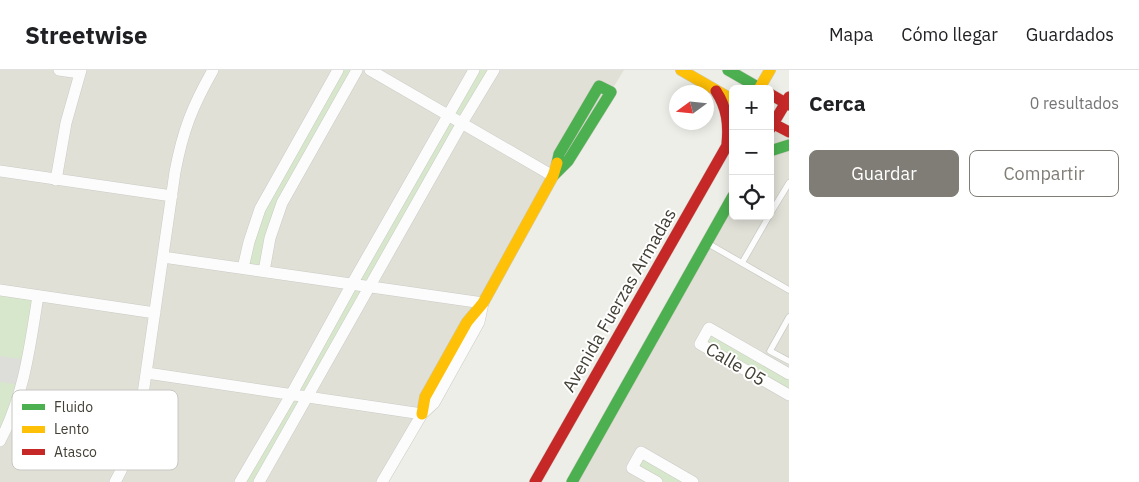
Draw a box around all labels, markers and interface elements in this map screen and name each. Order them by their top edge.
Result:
text: Streetwise [25,19,147,51]
text: Mapa [829,23,873,46]
text: Cómo llegar [901,23,998,46]
text: Guardados [1026,23,1114,46]
north arrow [669,85,714,130]
map controls [729,85,774,220]
button: + [729,85,774,130]
text: Cerca [809,89,866,117]
text: 0 resultados [1030,93,1119,113]
button: − [729,130,774,175]
button: Guardar [809,150,959,197]
button: Compartir [969,150,1119,197]
button: locate [729,175,774,220]
street label: Avenida Fuerzas Armadas [557,204,681,396]
street label: Calle 05 [702,337,770,391]
legend [12,390,178,470]
text: Fluido [54,398,93,416]
text: Lento [54,420,89,438]
text: Atasco [54,443,97,461]

